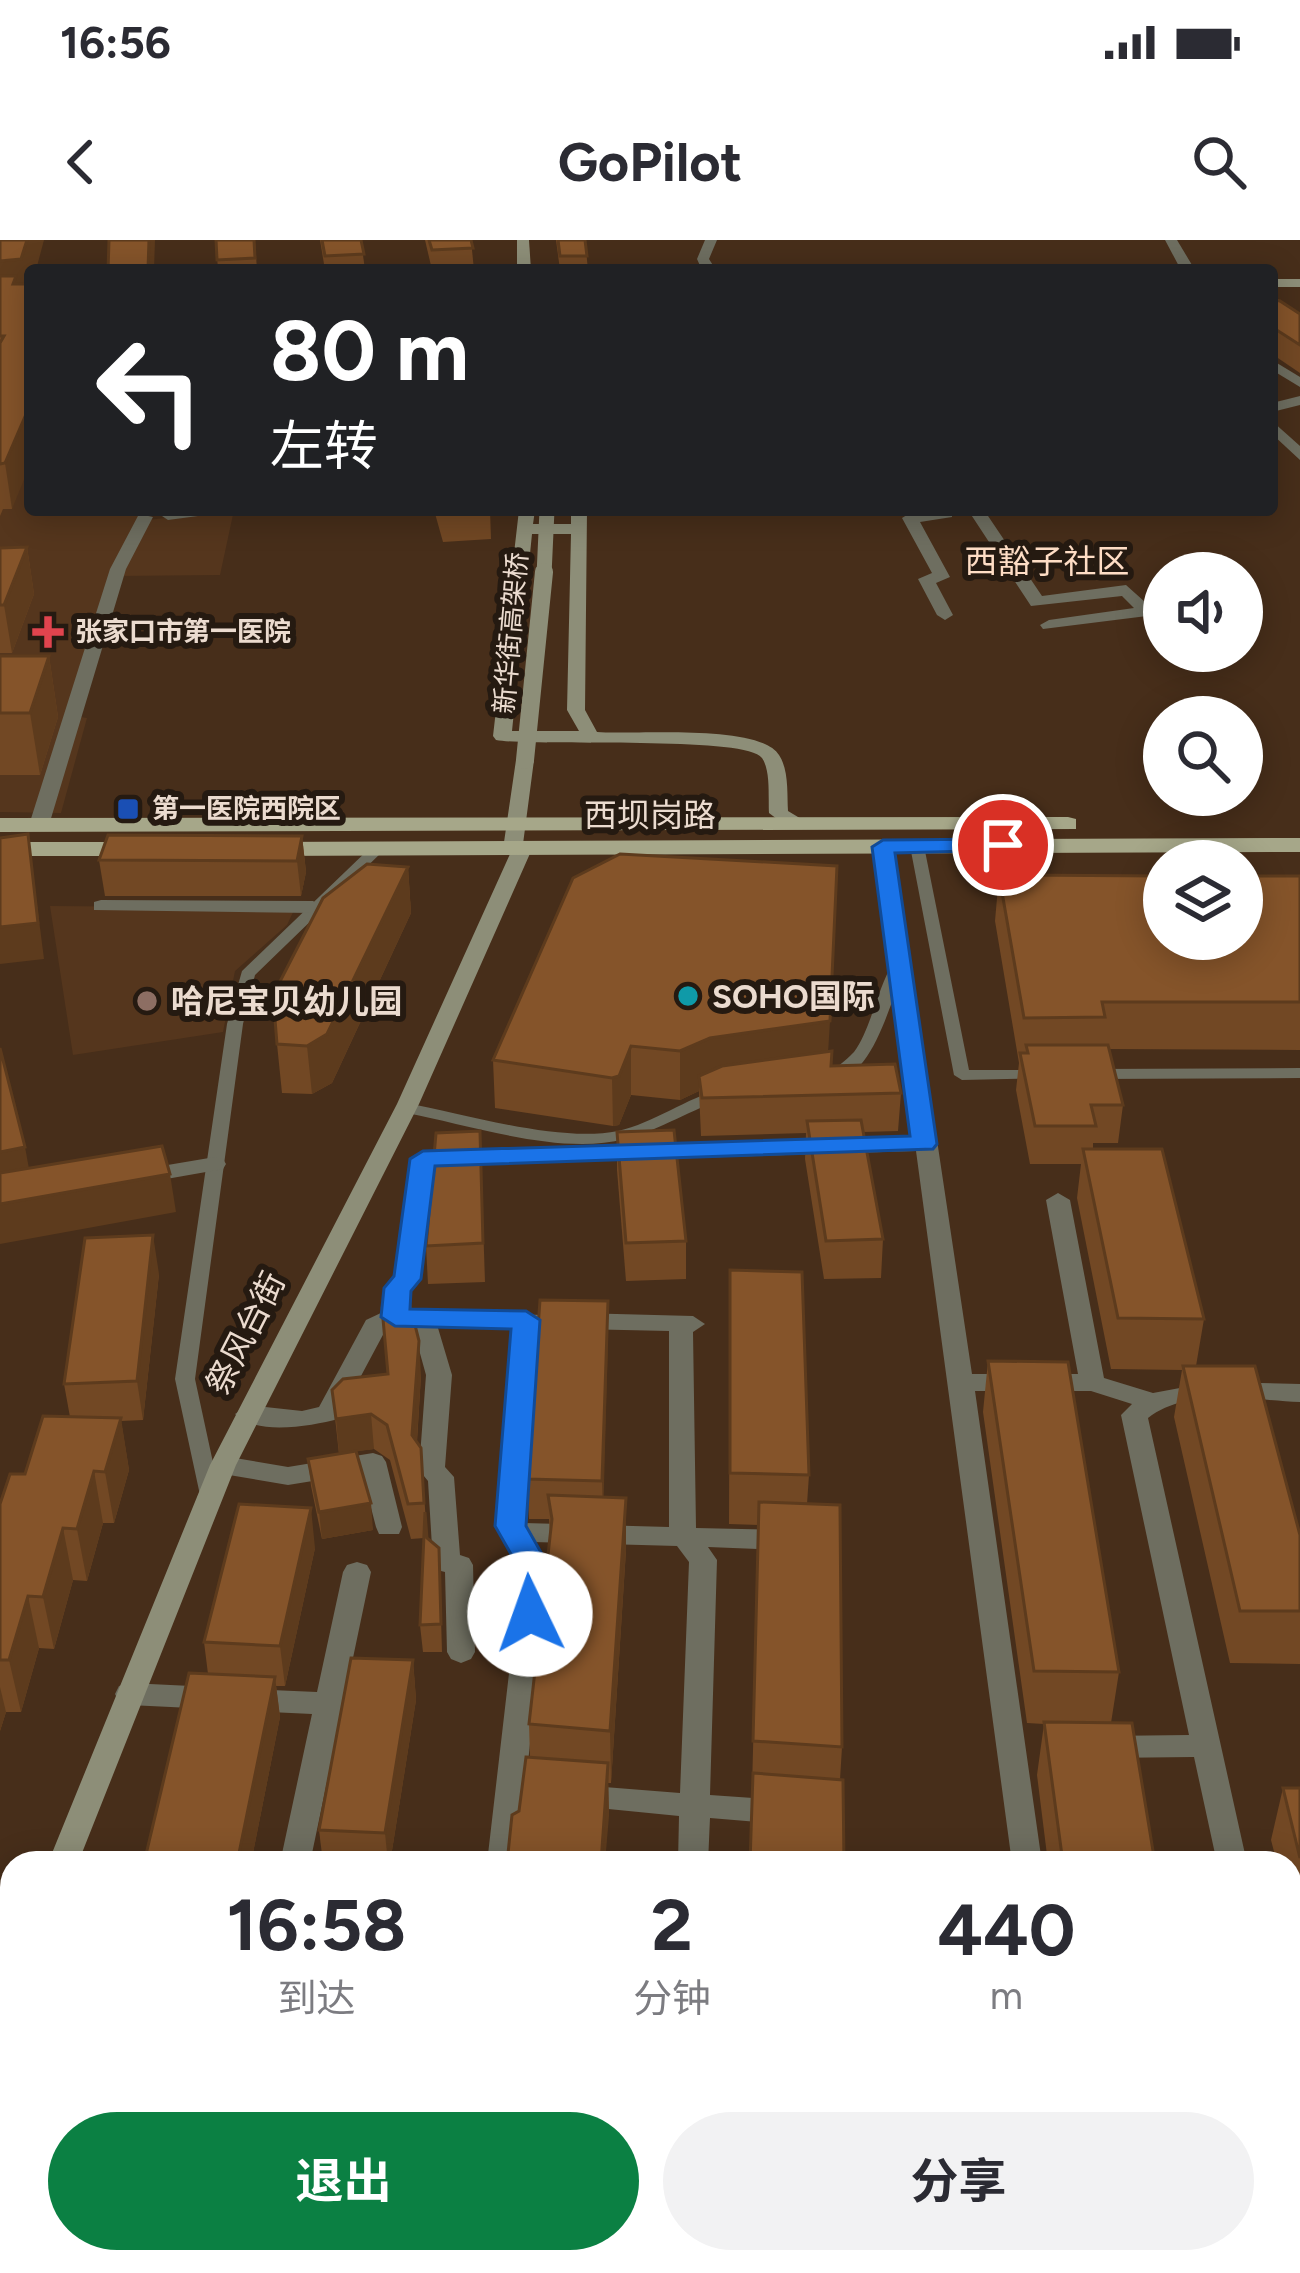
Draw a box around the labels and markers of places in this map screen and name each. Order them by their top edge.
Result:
place label: 张家口市第一医院 [75,615,291,648]
marker: 张家口市第一医院 [32,616,64,648]
place label: 第一医院西院区 [152,792,341,825]
pin [952,794,1054,896]
marker: 第一医院西院区 [115,796,141,822]
place label: SOHO国际 [712,977,875,1016]
place label: 哈尼宝贝幼儿园 [171,982,402,1021]
marker: SOHO国际 [675,983,701,1009]
marker: 哈尼宝贝幼儿园 [134,988,160,1014]

